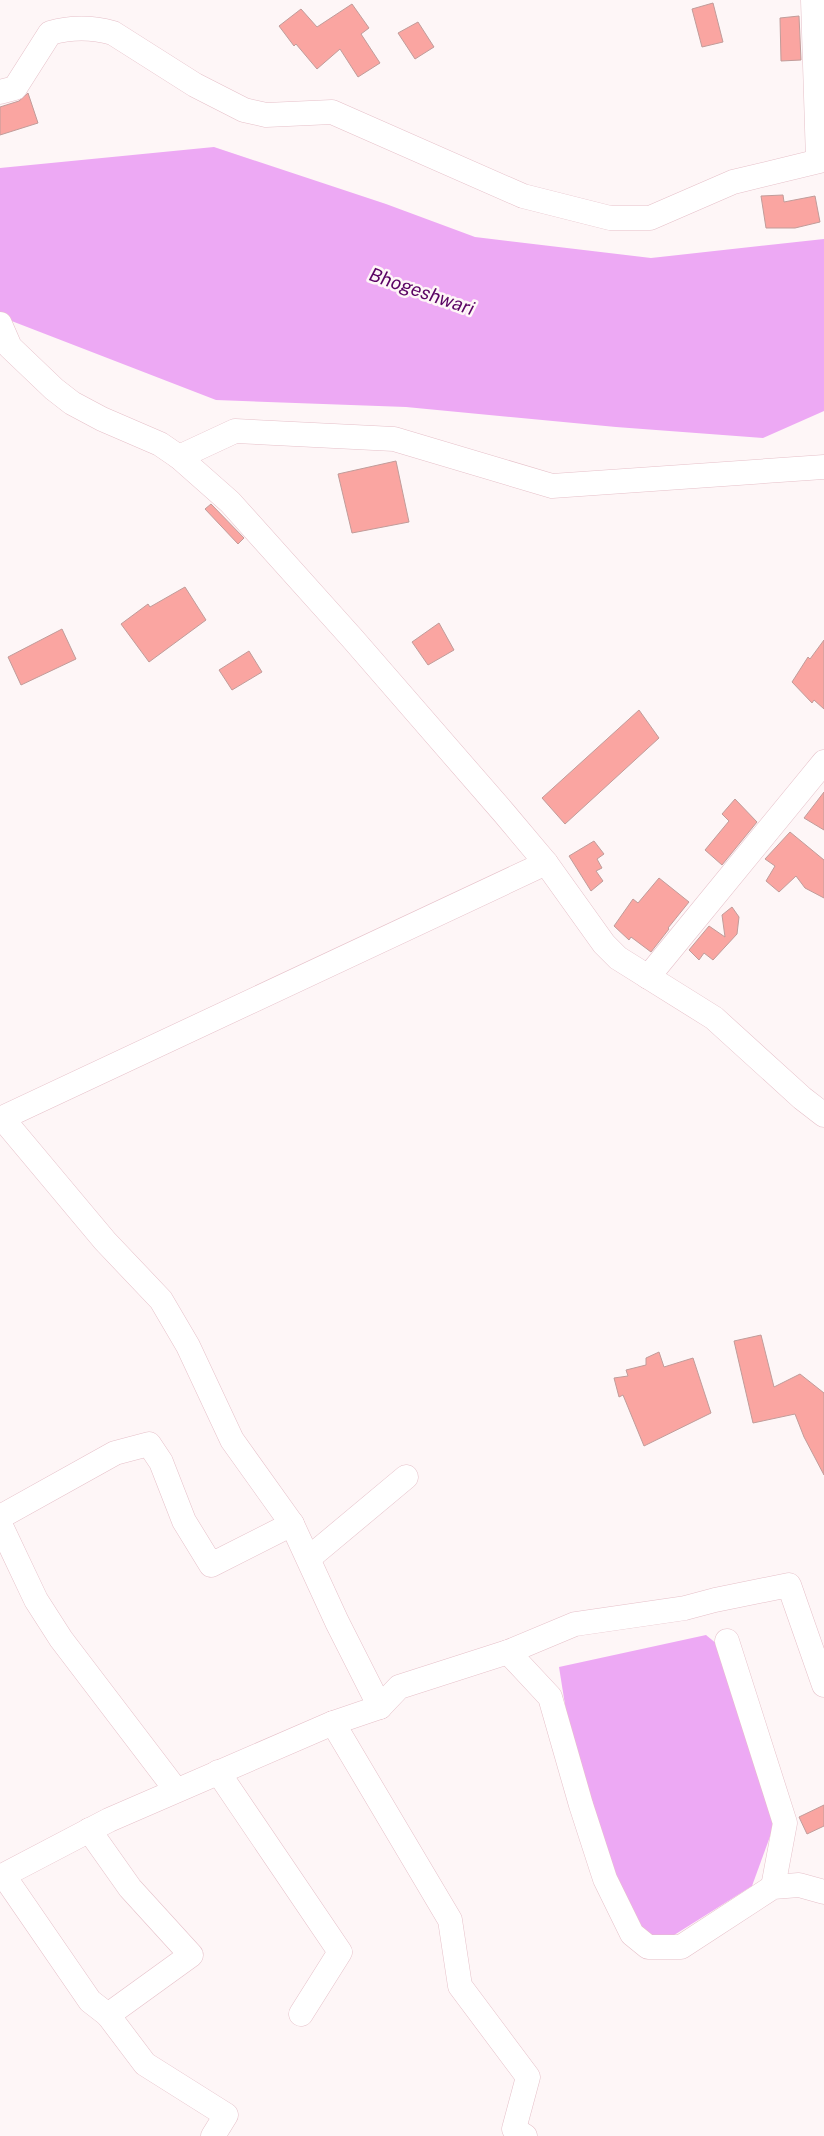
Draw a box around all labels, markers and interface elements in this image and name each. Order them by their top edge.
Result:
water label: Bhogeshwari [366,263,478,319]

